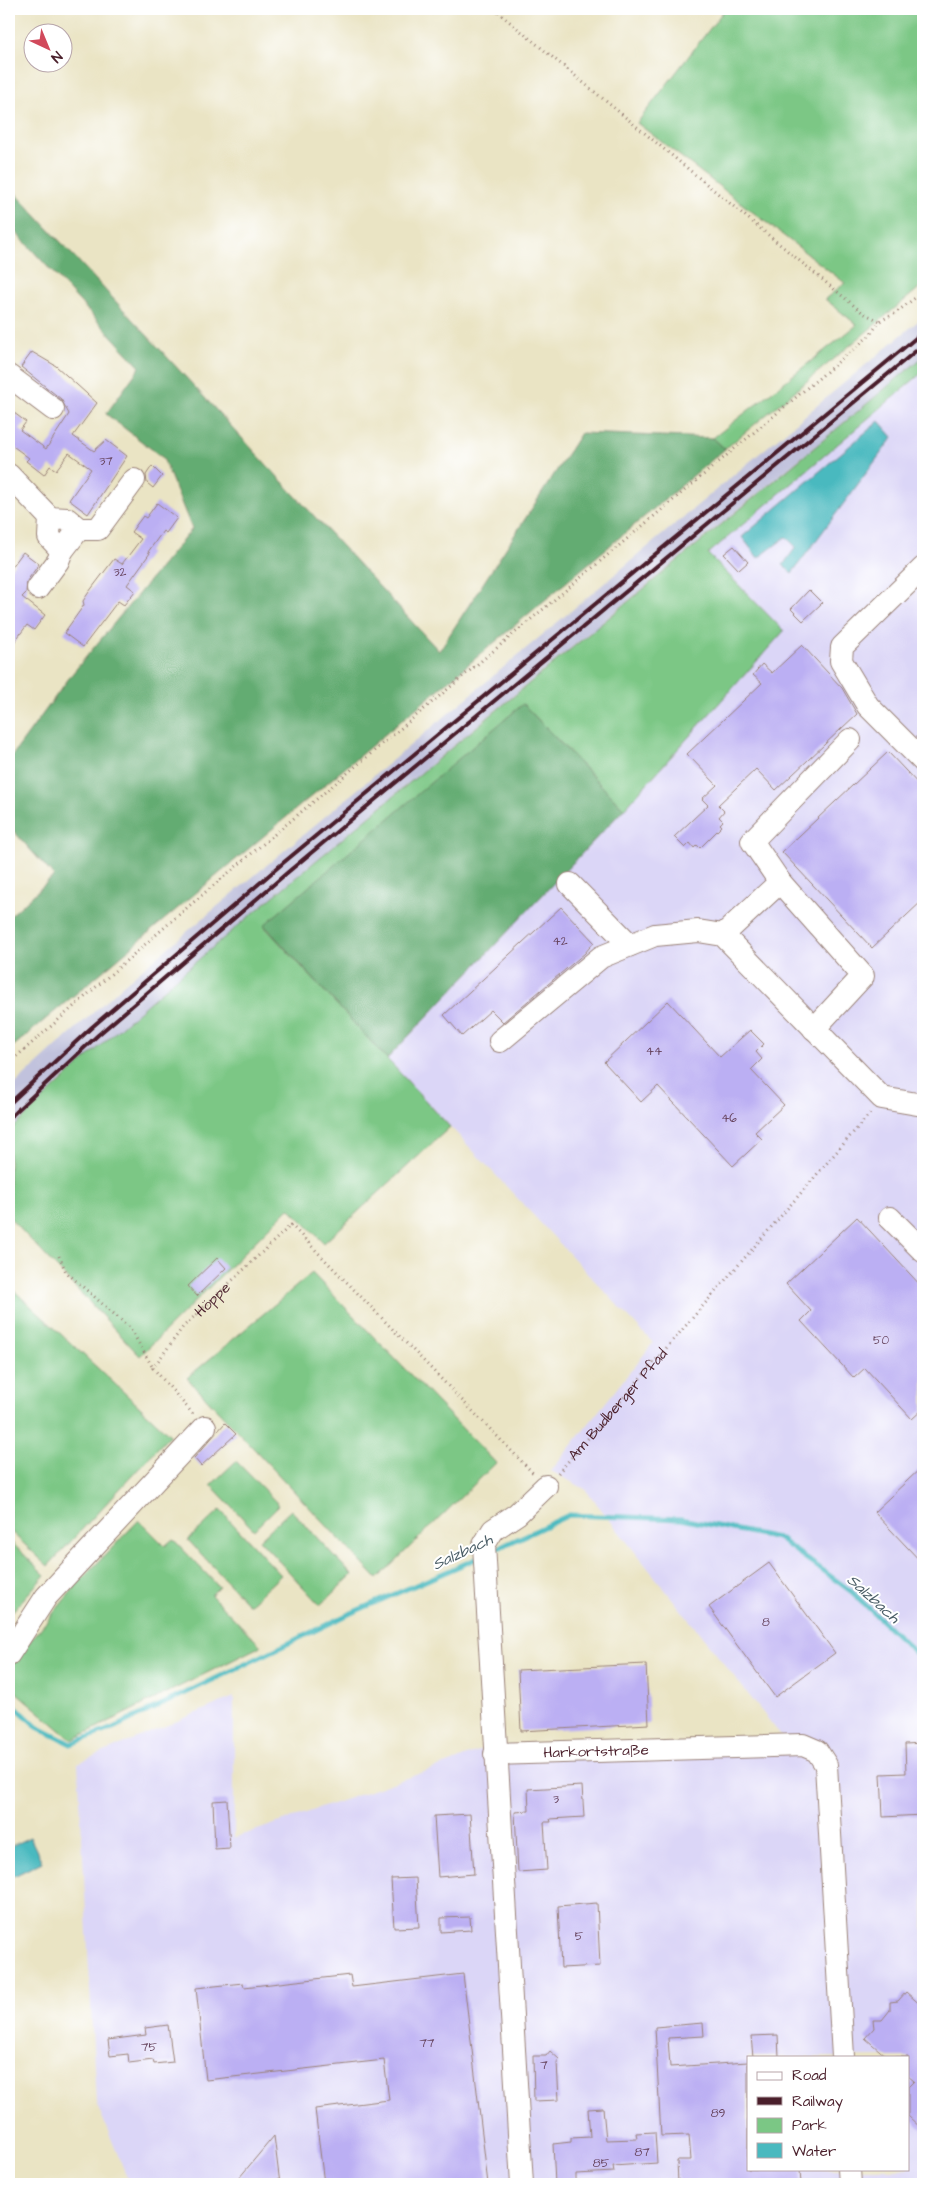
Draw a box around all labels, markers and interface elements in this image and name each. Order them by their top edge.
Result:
north arrow [22,22,72,72]
text: N [46,46,66,67]
house number: 37 [99,453,113,470]
house number: 32 [114,564,127,581]
house number: 42 [552,933,568,950]
house number: 44 [646,1043,662,1060]
house number: 46 [721,1110,737,1127]
street label: Höppe [190,1278,235,1322]
house number: 50 [873,1332,889,1349]
street label: Am Budberger Pfad [564,1344,673,1465]
water label: Salzbach [429,1528,497,1575]
water label: Salzbach [842,1569,905,1629]
house number: 8 [762,1614,770,1631]
street label: Harkortstraße [543,1740,649,1764]
house number: 3 [553,1791,559,1808]
house number: 5 [575,1928,584,1945]
house number: 77 [420,2035,435,2052]
house number: 75 [141,2039,157,2056]
legend [747,2056,910,2170]
house number: 7 [540,2057,548,2074]
text: Road [792,2065,827,2086]
text: Railway [792,2091,843,2113]
house number: 89 [711,2105,725,2122]
text: Park [792,2115,827,2136]
text: Water [792,2141,836,2162]
house number: 87 [634,2144,650,2161]
house number: 85 [593,2155,610,2172]

